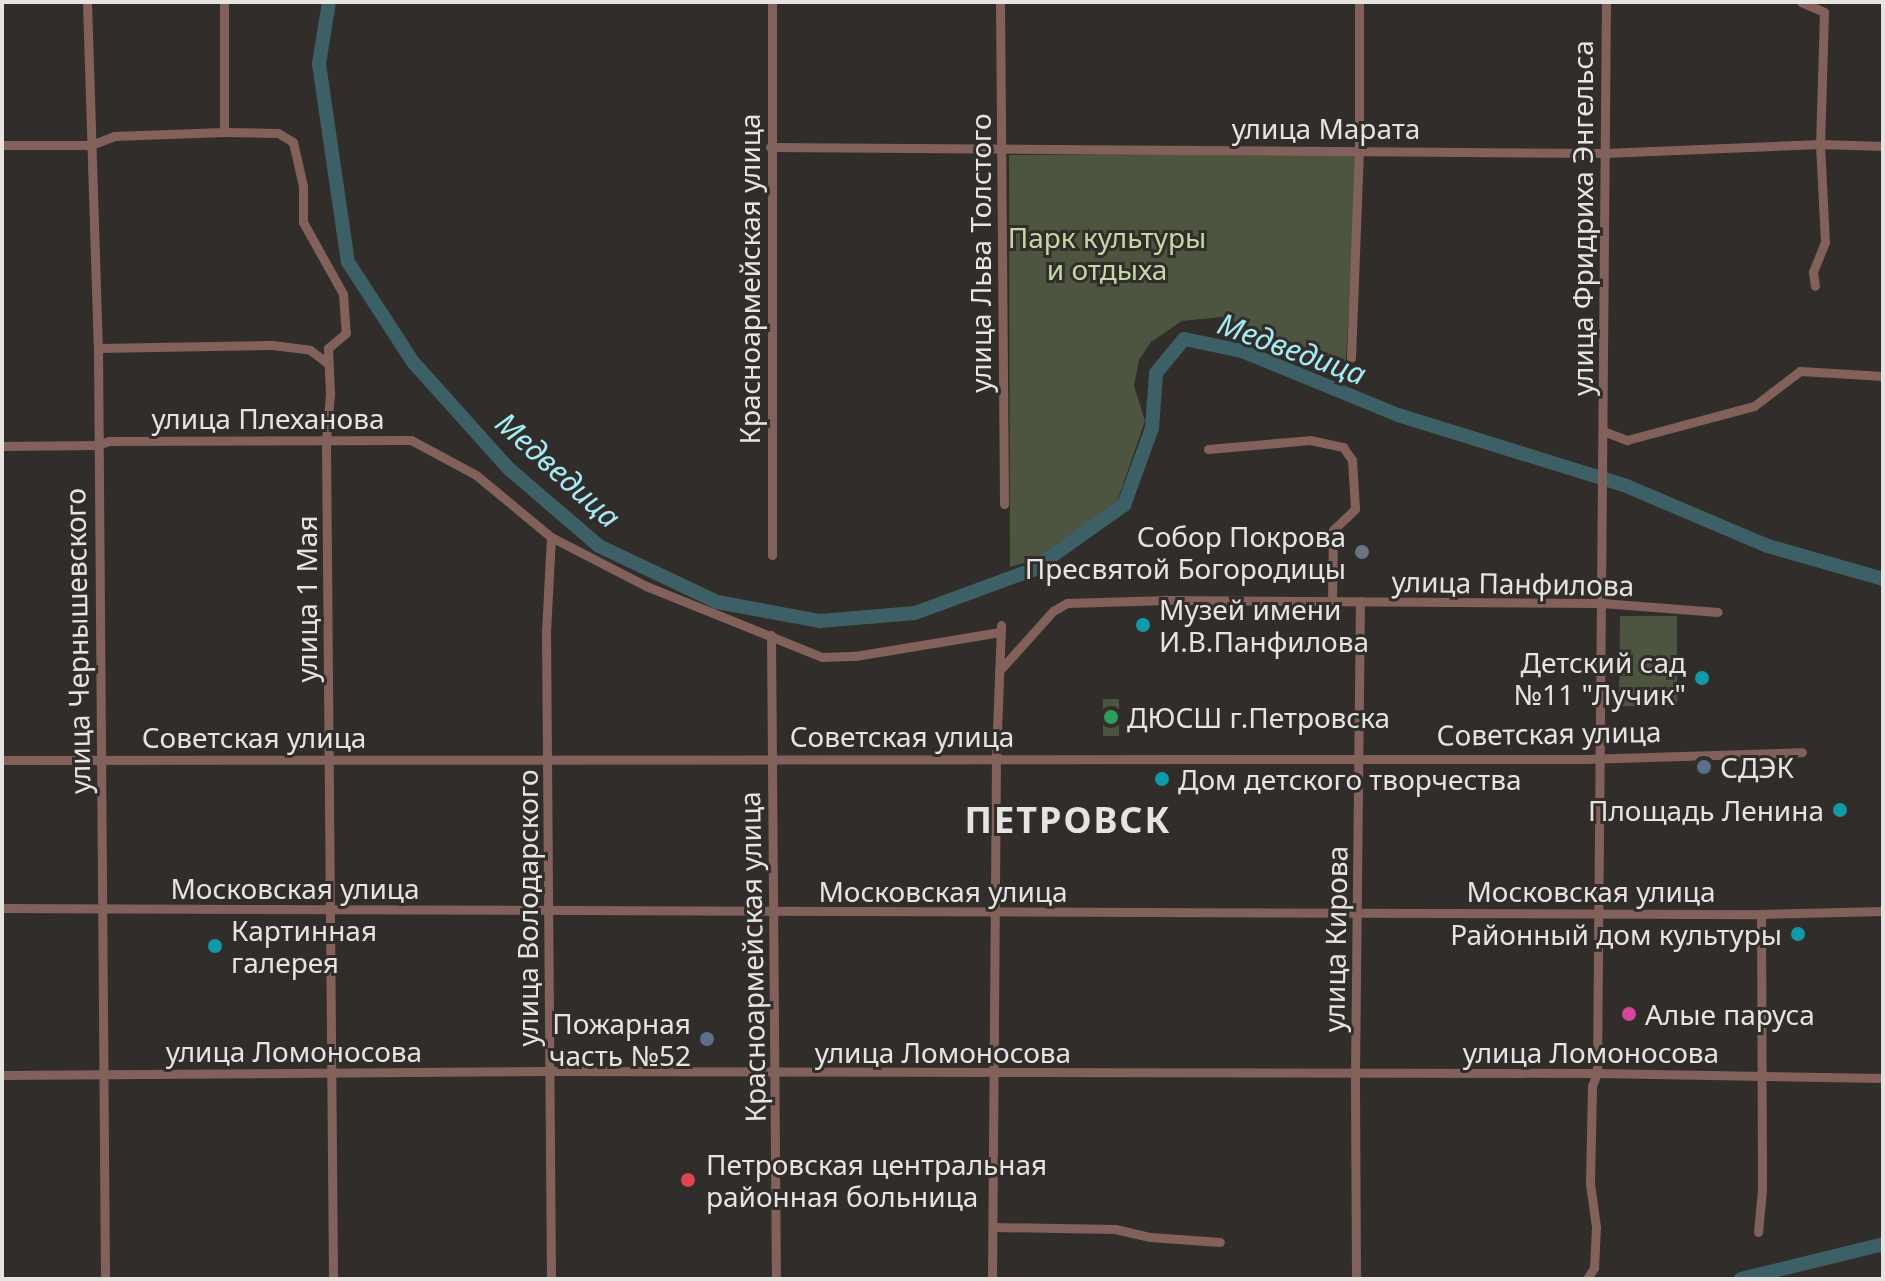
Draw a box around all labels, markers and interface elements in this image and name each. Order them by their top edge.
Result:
street label: улица Фридриха Энгельса [1565,40,1599,396]
street label: улица Марата [1232,111,1420,145]
street label: Красноармейская улица [732,113,766,445]
street label: улица Льва Толстого [963,113,997,393]
park label: Парк культуры и отдыха [1008,220,1206,286]
water label: Медведица [1213,306,1371,392]
street label: улица Плеханова [152,401,384,435]
water label: Медведица [488,405,628,535]
street label: улица Чернышевского [58,488,96,794]
street label: улица 1 Мая [289,515,323,683]
place label: Собор Покрова Пресвятой Богородицы [1025,519,1346,585]
marker: Собор Покрова Пресвятой Богородицы [1353,543,1371,561]
street label: улица Панфилова [1392,564,1634,602]
place label: Музей имени И.В.Панфилова [1159,592,1369,658]
marker: Музей имени И.В.Панфилова [1134,616,1152,634]
place label: Детский сад №11 "Лучик" [1514,645,1686,711]
marker: Детский сад №11 "Лучик" [1693,669,1711,687]
place label: ДЮСШ г.Петровска [1127,700,1390,734]
marker: ДЮСШ г.Петровска [1102,708,1120,726]
street label: Советская улица [1436,714,1662,752]
street label: Советская улица [790,719,1014,753]
street label: Советская улица [142,720,366,754]
place label: СДЭК [1720,750,1794,784]
marker: СДЭК [1695,758,1713,776]
place label: Дом детского творчества [1178,762,1522,796]
street label: улица Володарского [510,769,544,1047]
marker: Дом детского творчества [1153,770,1171,788]
street label: Красноармейская улица [732,791,772,1123]
place label: Площадь Ленина [1588,793,1824,827]
district label: ПЕТРОВСК [965,798,1171,842]
marker: Площадь Ленина [1831,801,1849,819]
street label: улица Кирова [1317,845,1353,1033]
street label: Московская улица [170,871,420,905]
street label: Московская улица [818,874,1068,908]
street label: Московская улица [1466,874,1716,908]
place label: Картинная галерея [231,913,377,979]
place label: Районный дом культуры [1450,917,1782,951]
marker: Районный дом культуры [1789,925,1807,943]
marker: Картинная галерея [206,937,224,955]
place label: Алые паруса [1645,997,1815,1031]
marker: Алые паруса [1620,1005,1638,1023]
place label: Пожарная часть №52 [549,1006,691,1072]
marker: Пожарная часть №52 [698,1030,716,1048]
street label: улица Ломоносова [166,1034,422,1068]
street label: улица Ломоносова [815,1035,1071,1069]
street label: улица Ломоносова [1463,1035,1719,1069]
place label: Петровская центральная районная больница [706,1147,1047,1213]
marker: Петровская центральная районная больница [677,1169,699,1191]

